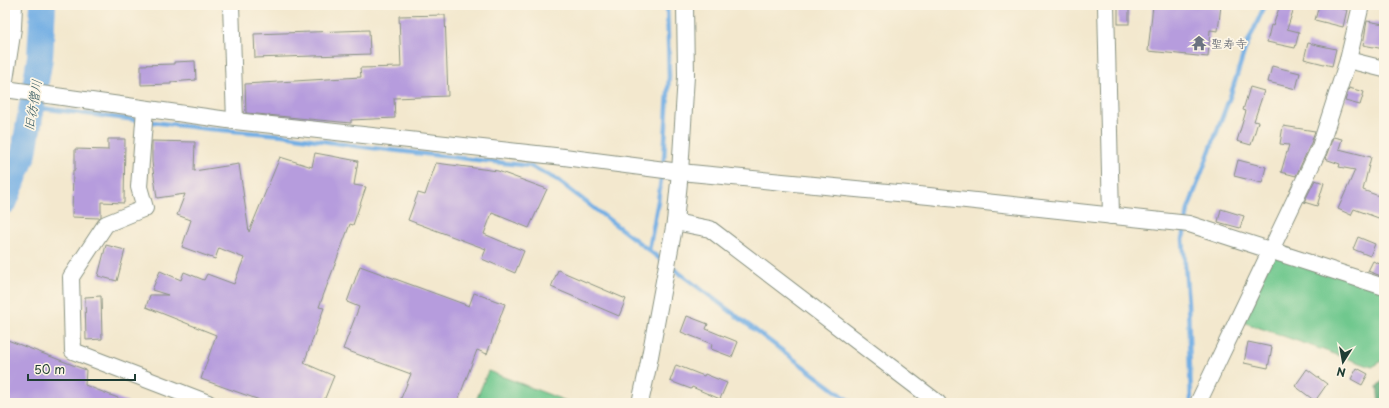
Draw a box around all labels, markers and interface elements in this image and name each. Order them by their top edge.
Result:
temple icon: 聖寿寺 [1190,34,1208,52]
place label: 聖寿寺 [1211,34,1247,52]
water label: 旧彷僧川 [19,78,45,132]
north arrow [1323,342,1363,382]
scale bar [28,356,135,382]
text: 50 m [34,360,65,378]
text: N [1335,363,1347,381]

